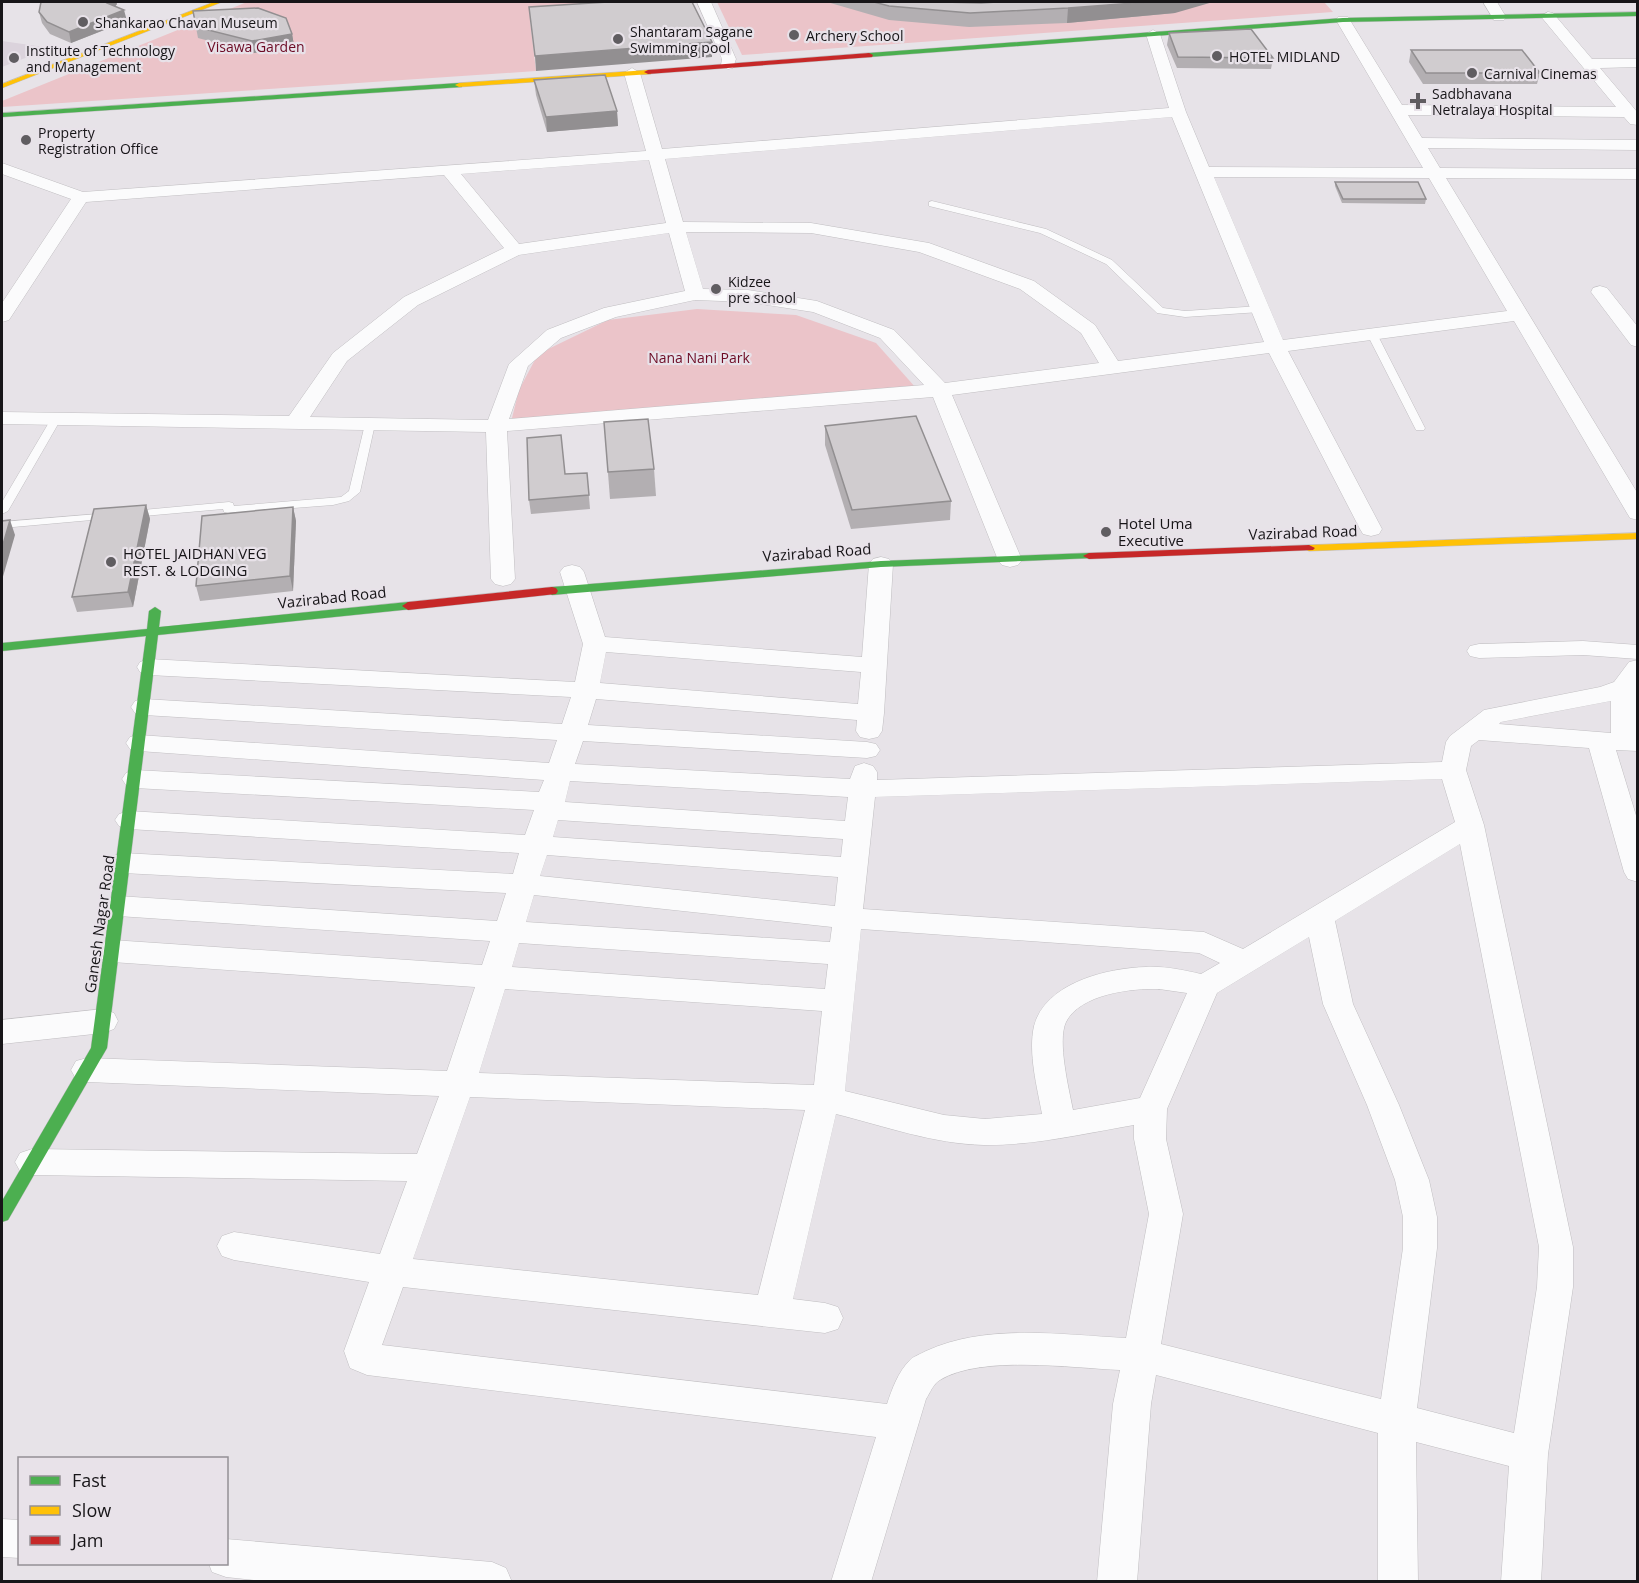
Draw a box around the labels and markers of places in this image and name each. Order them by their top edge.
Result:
place label: Shankarao Chavan Museum [95,13,278,32]
marker: Shankarao Chavan Museum [76,15,90,29]
place label: Shantaram Sagane Swimming pool [630,22,753,57]
place label: Archery School [806,26,903,45]
marker: Archery School [787,28,801,42]
marker: Shantaram Sagane Swimming pool [611,32,625,46]
place label: Institute of Technology and Management [26,41,176,76]
place label: HOTEL MIDLAND [1229,47,1340,66]
marker: HOTEL MIDLAND [1210,49,1224,63]
marker: Institute of Technology and Management [7,51,21,65]
place label: Carnival Cinemas [1484,64,1597,83]
marker: Carnival Cinemas [1465,66,1479,80]
place label: Sadbhavana Netralaya Hospital [1432,84,1552,119]
marker: Sadbhavana Netralaya Hospital [1409,92,1427,110]
place label: Property Registration Office [38,123,159,158]
marker: Property Registration Office [19,133,33,147]
place label: Kidzee pre school [728,272,796,307]
marker: Kidzee pre school [709,282,723,296]
place label: Hotel Uma Executive [1118,513,1193,550]
marker: Hotel Uma Executive [1099,525,1113,539]
place label: HOTEL JAIDHAN VEG REST. & LODGING [123,543,267,580]
marker: HOTEL JAIDHAN VEG REST. & LODGING [104,555,118,569]

